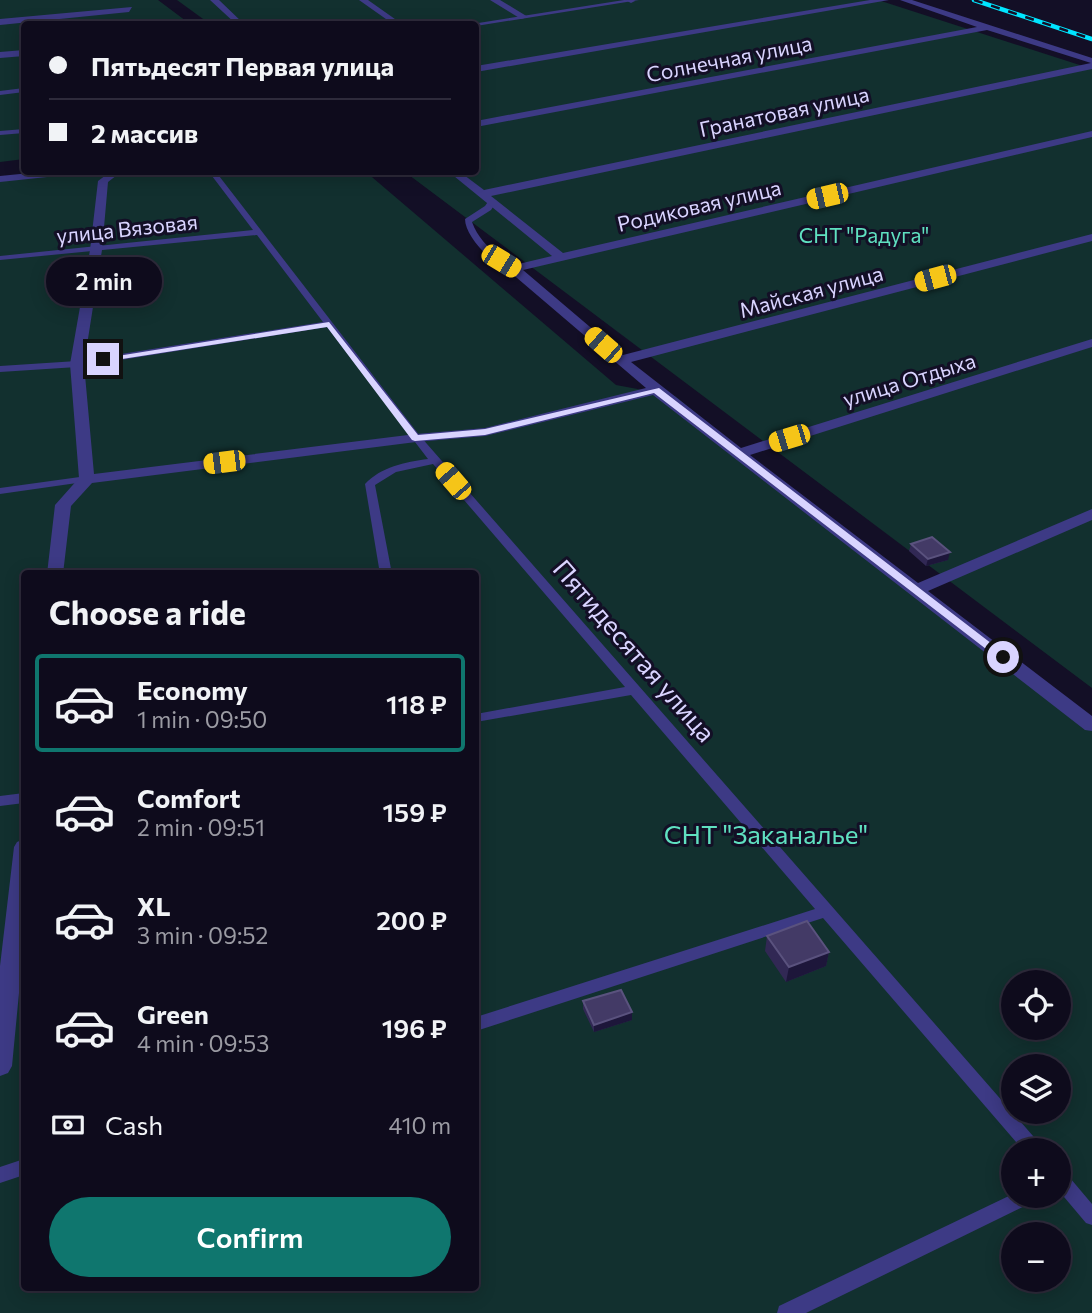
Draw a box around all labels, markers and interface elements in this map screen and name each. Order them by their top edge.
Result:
street label: Солнечная улица [644,30,814,86]
text: Пятьдесят Первая улица [91,50,394,81]
street label: Гранатовая улица [697,81,871,141]
text: 2 массив [91,117,198,148]
street label: Родиковая улица [615,174,783,236]
car [805,181,850,211]
street label: улица Вязовая [55,208,199,248]
park label: СНТ "Радуга" [799,222,929,247]
car [478,241,525,281]
callout: 2 min [45,258,161,306]
street label: Майская улица [736,260,886,322]
car [912,262,959,294]
text: 2 min [76,267,132,295]
car [581,323,626,367]
route end [87,343,119,375]
street label: улица Отдыха [840,347,978,411]
car [766,422,813,454]
car [202,449,247,475]
car [432,458,475,504]
street label: Пятидесятая улица [547,553,723,747]
text: Choose a ride [49,592,246,632]
route start [987,641,1019,673]
icon: car [53,672,116,735]
text: Economy [137,674,248,705]
text: 118 ₽ [386,688,447,719]
text: 1 min · 09:50 [137,705,267,733]
icon: car [53,780,116,843]
text: Comfort [137,782,240,813]
text: 159 ₽ [383,796,447,827]
text: 2 min · 09:51 [137,813,265,841]
park label: СНТ "Заканалье" [664,818,868,849]
icon: car [53,888,116,951]
text: XL [137,890,171,921]
text: 200 ₽ [376,904,447,935]
text: 3 min · 09:52 [137,921,268,949]
map controls [1001,970,1071,1292]
button: locate [1001,970,1071,1040]
icon: car [53,996,116,1059]
text: Green [137,998,209,1029]
text: 196 ₽ [382,1012,447,1043]
text: 4 min · 09:53 [137,1029,269,1057]
button: layers [1001,1054,1071,1124]
icon: cash [49,1106,87,1144]
text: Cash [105,1109,163,1140]
text: 410 m [389,1111,451,1139]
button: + [1001,1138,1071,1208]
button: Confirm [49,1197,451,1277]
button: − [1001,1222,1071,1292]

